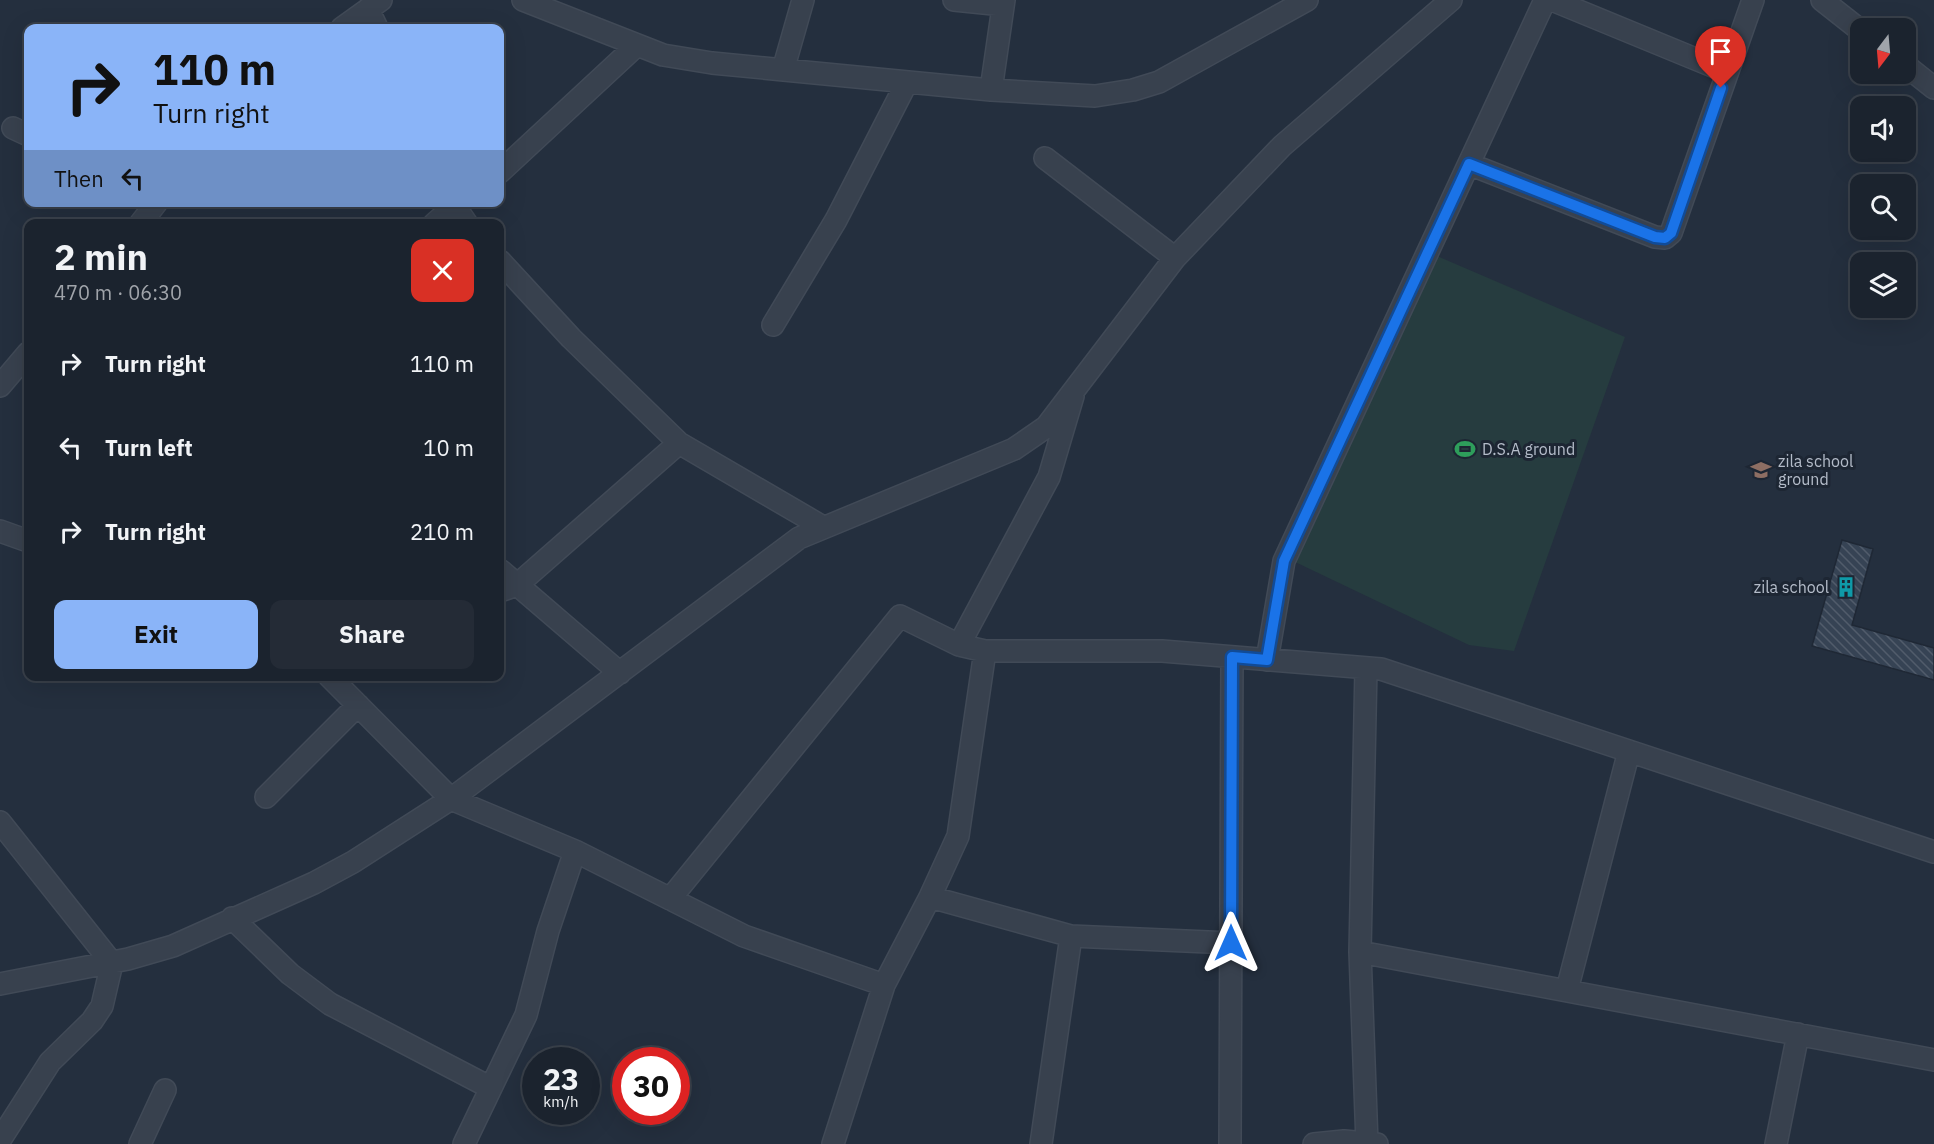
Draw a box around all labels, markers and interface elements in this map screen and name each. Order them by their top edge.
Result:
north arrow [1850,18,1916,84]
map controls [1850,18,1916,318]
pin [1695,26,1746,88]
icon: arrive [1704,35,1737,68]
text: 110 m [153,42,276,97]
icon: right [54,48,132,126]
text: Turn right [153,95,270,130]
button: sound [1850,96,1916,162]
icon: left [116,162,149,195]
text: Then [54,164,104,193]
button: search [1850,174,1916,240]
text: 2 min [54,233,148,280]
button: close [411,239,474,302]
button: layers [1850,252,1916,318]
text: 470 m · 06:30 [54,279,182,306]
icon: right [54,347,87,380]
text: Turn right [105,349,206,378]
text: 110 m [410,349,474,378]
icon: left [54,431,87,464]
text: Turn left [105,433,193,462]
text: 10 m [423,433,474,462]
sports icon: D.S.A ground [1453,437,1477,461]
place label: D.S.A ground [1482,439,1575,459]
place label: zila school ground [1778,451,1853,489]
school or university icon: zila school ground [1749,458,1773,482]
icon: right [54,515,87,548]
text: Turn right [105,517,206,546]
text: 210 m [410,517,474,546]
building icon: zila school [1834,575,1858,599]
place label: zila school [1754,577,1829,597]
button: Exit [54,600,258,669]
button: Share [270,600,474,669]
position arrow [1199,911,1263,975]
speed limit sign: 30 [612,1047,690,1125]
text: 23 [543,1059,579,1098]
text: km/h [543,1092,579,1111]

